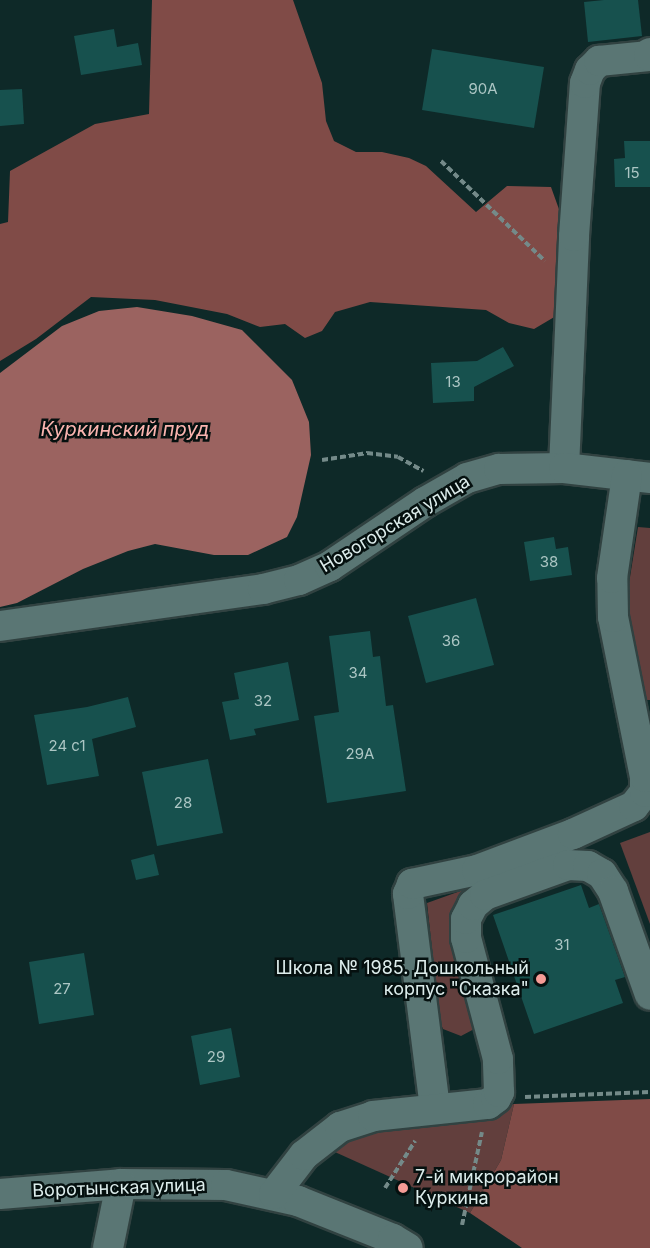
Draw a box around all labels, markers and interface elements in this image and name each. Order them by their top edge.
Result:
house number: 90А [468,80,498,98]
house number: 15 [624,164,640,182]
house number: 13 [445,373,461,391]
water label: Куркинский пруд [41,417,209,441]
street label: Новогорская улица [316,471,474,577]
house number: 38 [540,553,558,571]
house number: 36 [442,632,460,650]
house number: 34 [349,664,367,682]
house number: 32 [254,692,272,710]
house number: 24 с1 [49,737,85,755]
house number: 29А [346,745,374,763]
house number: 28 [174,794,192,812]
house number: 31 [554,936,570,954]
place label: Школа № 1985. Дошкольный корпус "Сказка" [276,958,529,1000]
marker: Школа № 1985. Дошкольный корпус "Сказка" [534,972,548,986]
house number: 27 [53,980,71,998]
house number: 29 [207,1048,225,1066]
place label: 7-й микрорайон Куркина [415,1167,559,1210]
street label: Воротынская улица [32,1174,206,1202]
marker: 7-й микрорайон Куркина [396,1181,410,1195]

